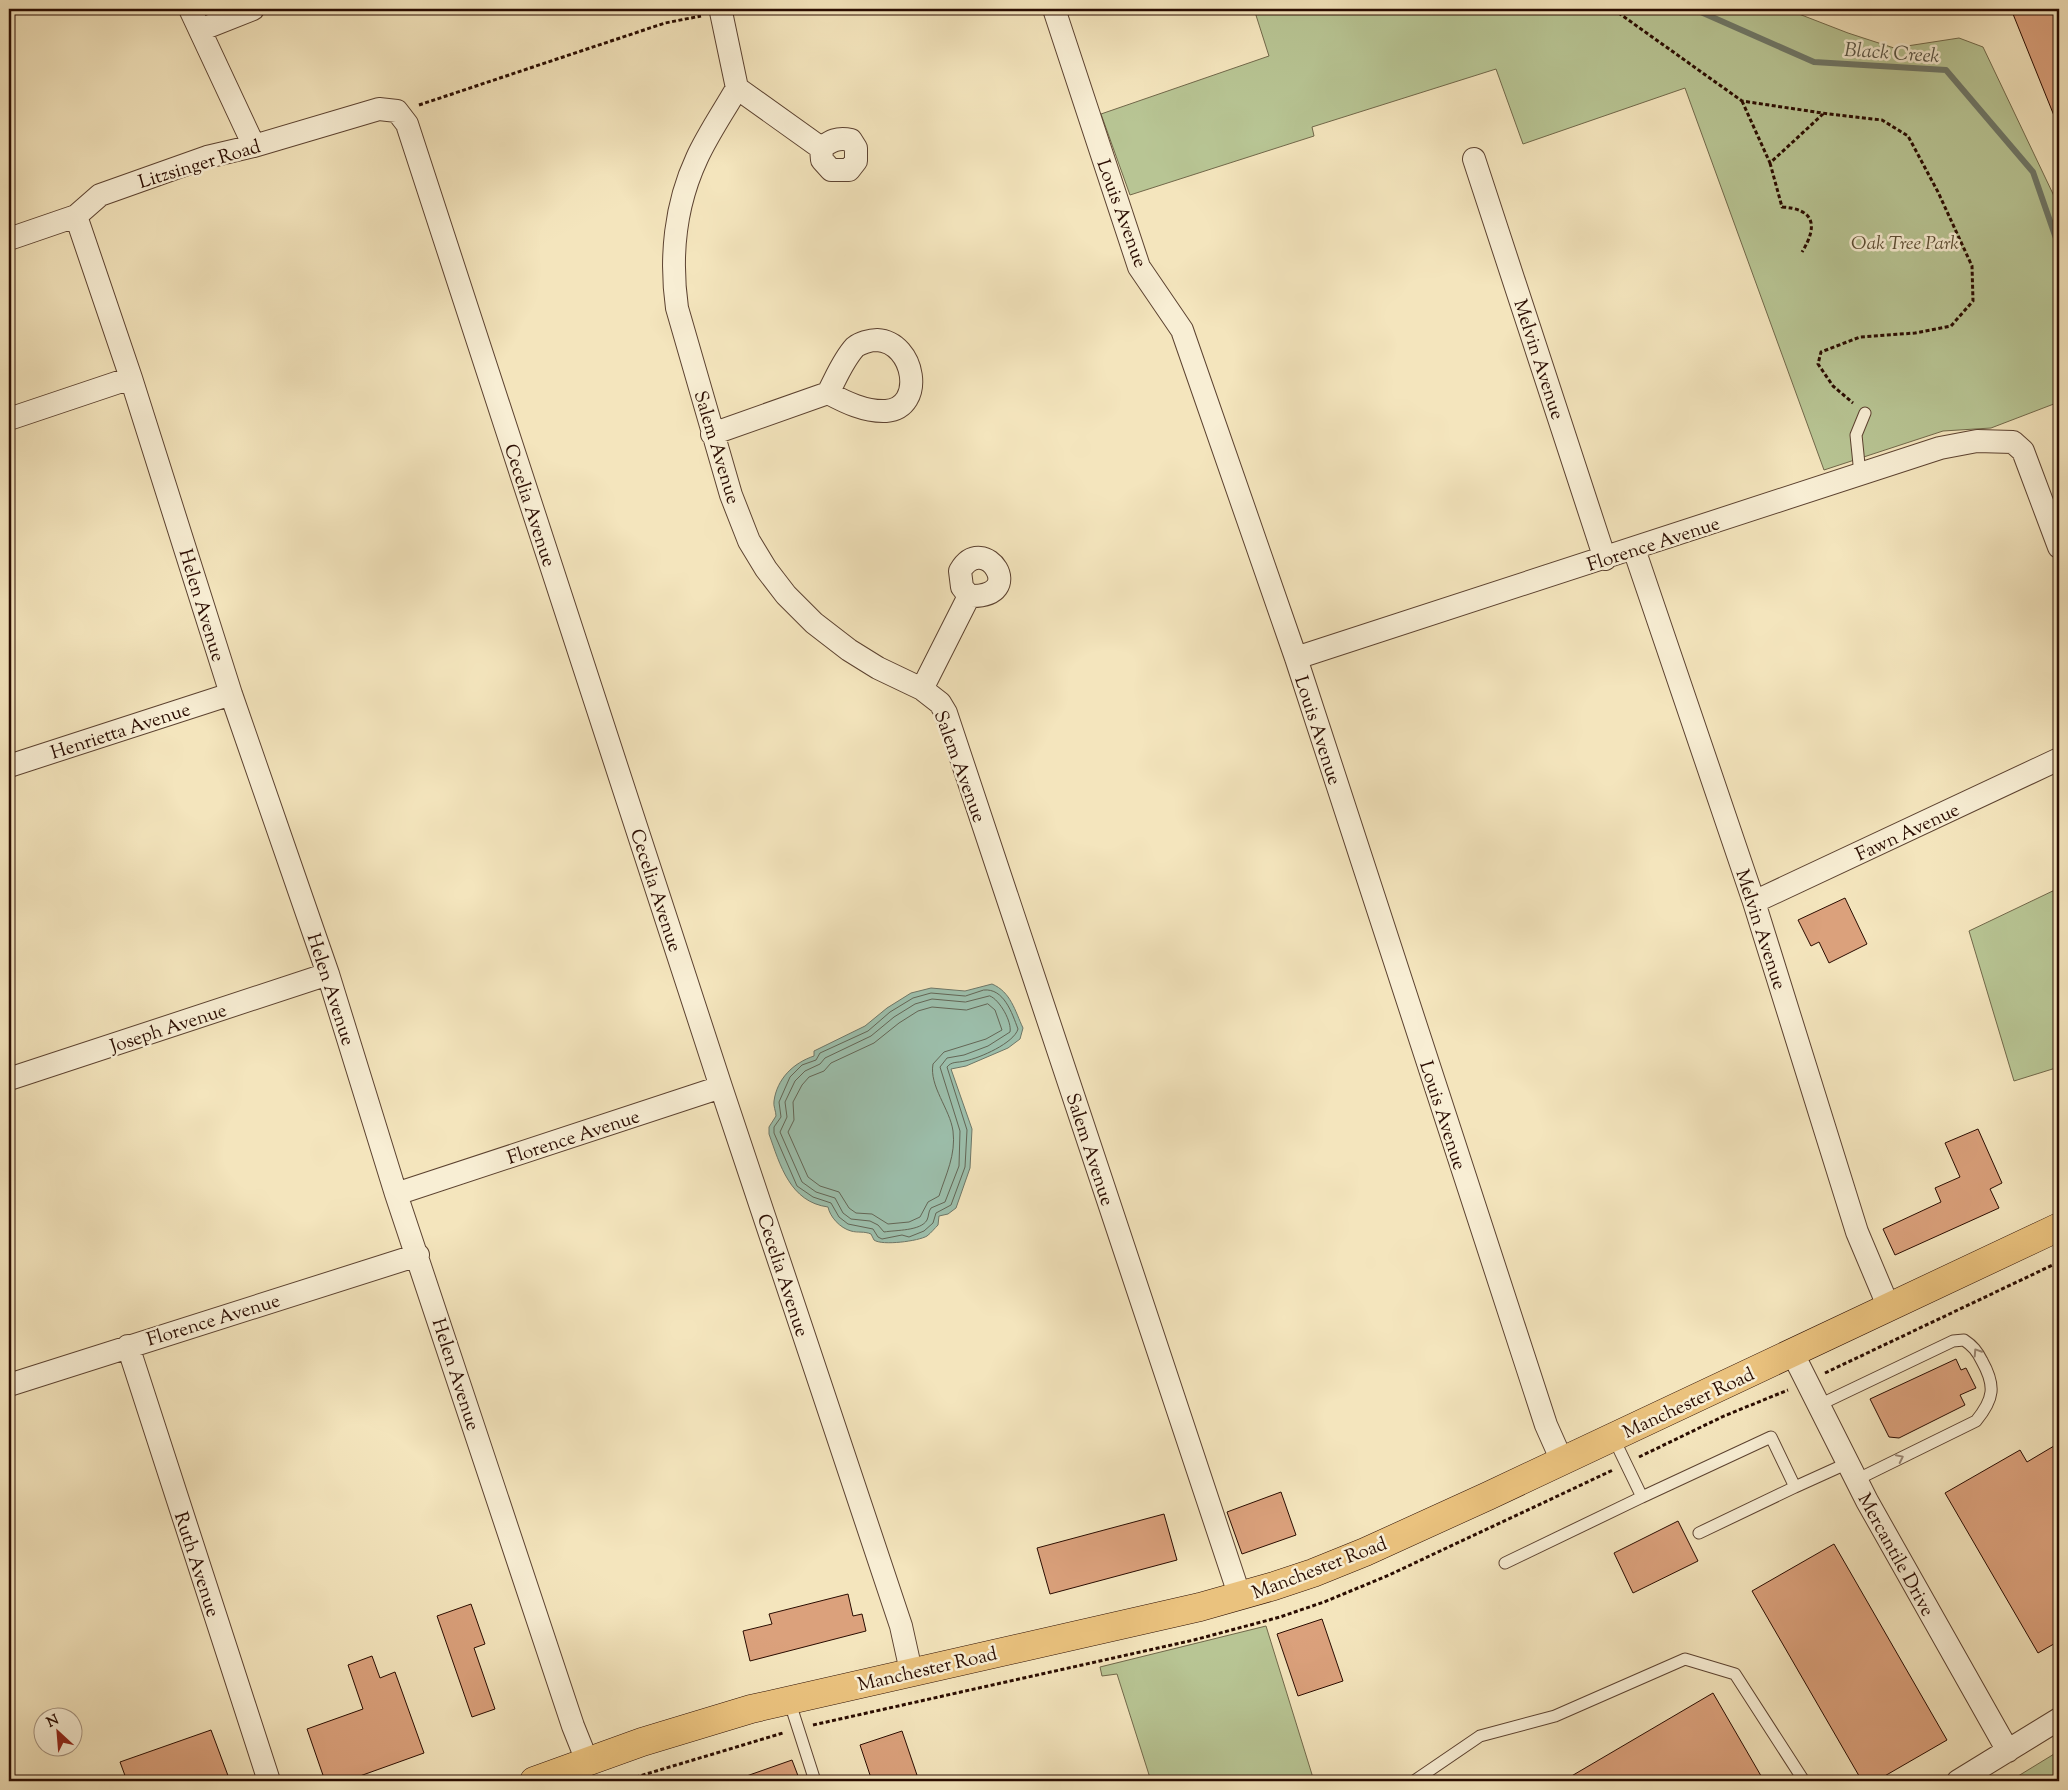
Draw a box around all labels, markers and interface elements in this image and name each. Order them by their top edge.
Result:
water label: Black Creek [1843,37,1940,72]
street label: Litzsinger Road [135,134,264,197]
street label: Louis Avenue [1089,156,1153,272]
park label: Oak Tree Park [1851,231,1959,258]
street label: Melvin Avenue [1505,296,1570,424]
street label: Salem Avenue [686,388,746,508]
street label: Cecelia Avenue [496,441,561,571]
street label: Florence Avenue [1584,511,1724,580]
street label: Helen Avenue [171,546,231,666]
street label: Louis Avenue [1286,673,1347,789]
street label: Henrietta Avenue [47,697,194,768]
street label: Salem Avenue [926,707,991,827]
street label: Fawn Avenue [1852,797,1965,869]
street label: Cecelia Avenue [622,826,687,956]
street label: Melvin Avenue [1727,866,1792,994]
street label: Helen Avenue [299,930,361,1049]
street label: Joseph Avenue [106,998,231,1061]
street label: Louis Avenue [1411,1058,1472,1174]
street label: Salem Avenue [1058,1090,1120,1210]
street label: Florence Avenue [504,1104,644,1173]
street label: Cecelia Avenue [749,1211,814,1341]
street label: Florence Avenue [144,1288,284,1354]
street label: Helen Avenue [424,1315,486,1434]
one-way arrow [1973,1349,1983,1358]
street label: Manchester Road [1619,1362,1759,1447]
one-way arrow [1895,1454,1904,1465]
street label: Mercantile Drive [1850,1489,1940,1622]
street label: Ruth Avenue [166,1509,225,1621]
street label: Manchester Road [1249,1531,1391,1607]
street label: Manchester Road [855,1641,1000,1700]
north arrow [32,1708,82,1758]
text: N [44,1711,63,1734]

